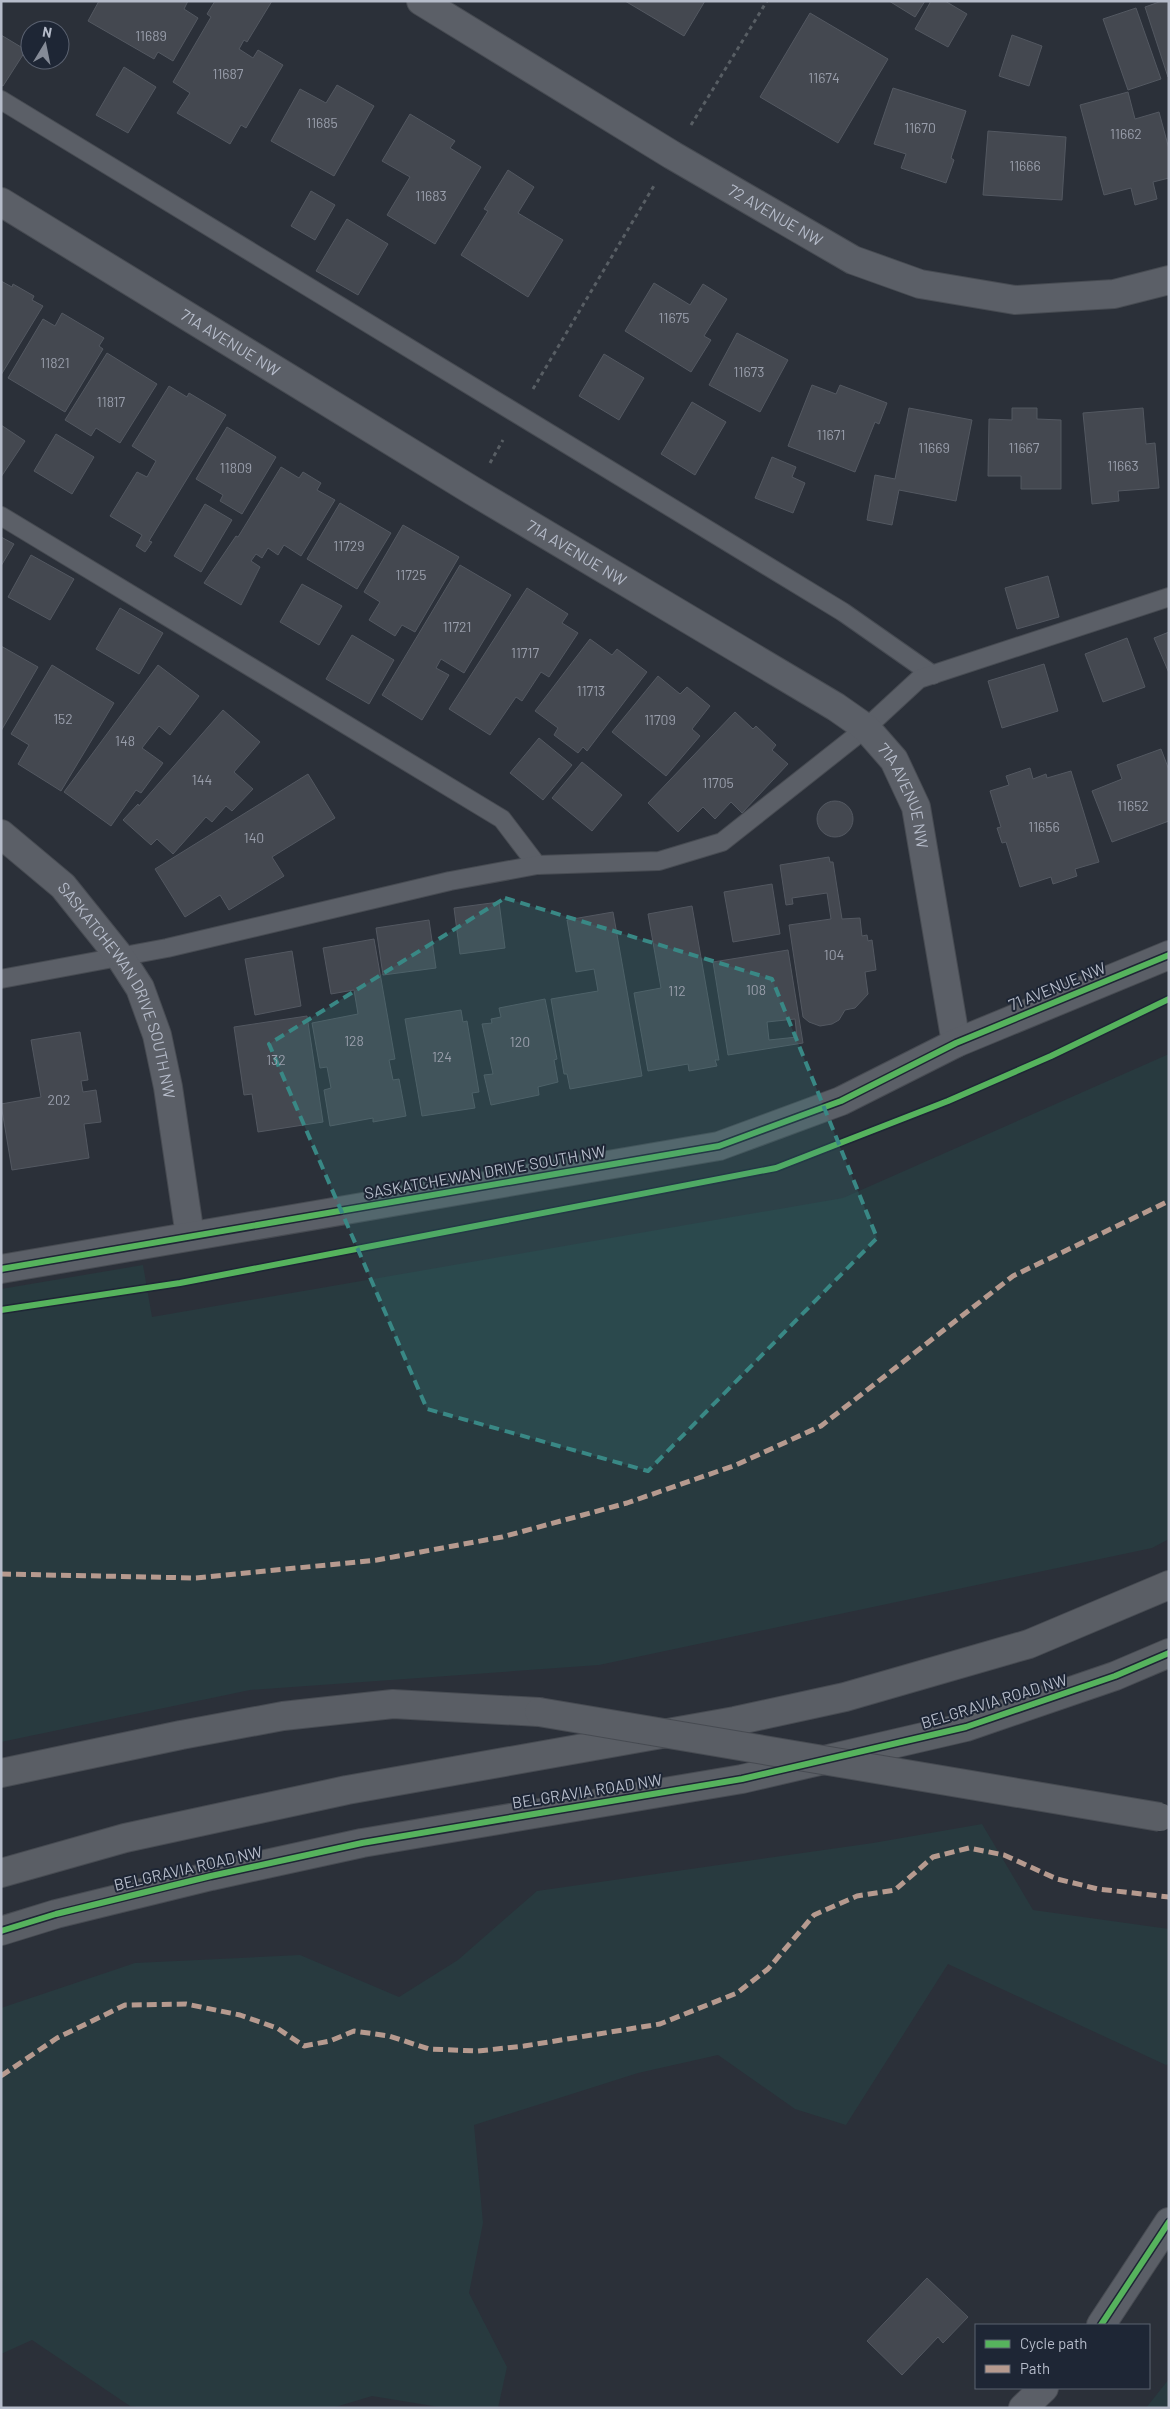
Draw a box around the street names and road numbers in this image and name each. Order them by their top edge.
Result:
street label: 72 AVENUE NW [725,180,826,249]
street label: 71A AVENUE NW [178,304,284,380]
street label: 71A AVENUE NW [523,515,630,589]
street label: 71A AVENUE NW [874,739,933,850]
street label: SASKATCHEWAN DRIVE SOUTH NW [55,878,180,1100]
street label: 71 AVENUE NW [1005,957,1108,1014]
street label: SASKATCHEWAN DRIVE SOUTH NW [363,1141,607,1202]
street label: BELGRAVIA ROAD NW [919,1669,1069,1732]
street label: BELGRAVIA ROAD NW [510,1769,663,1812]
street label: BELGRAVIA ROAD NW [112,1841,264,1894]

